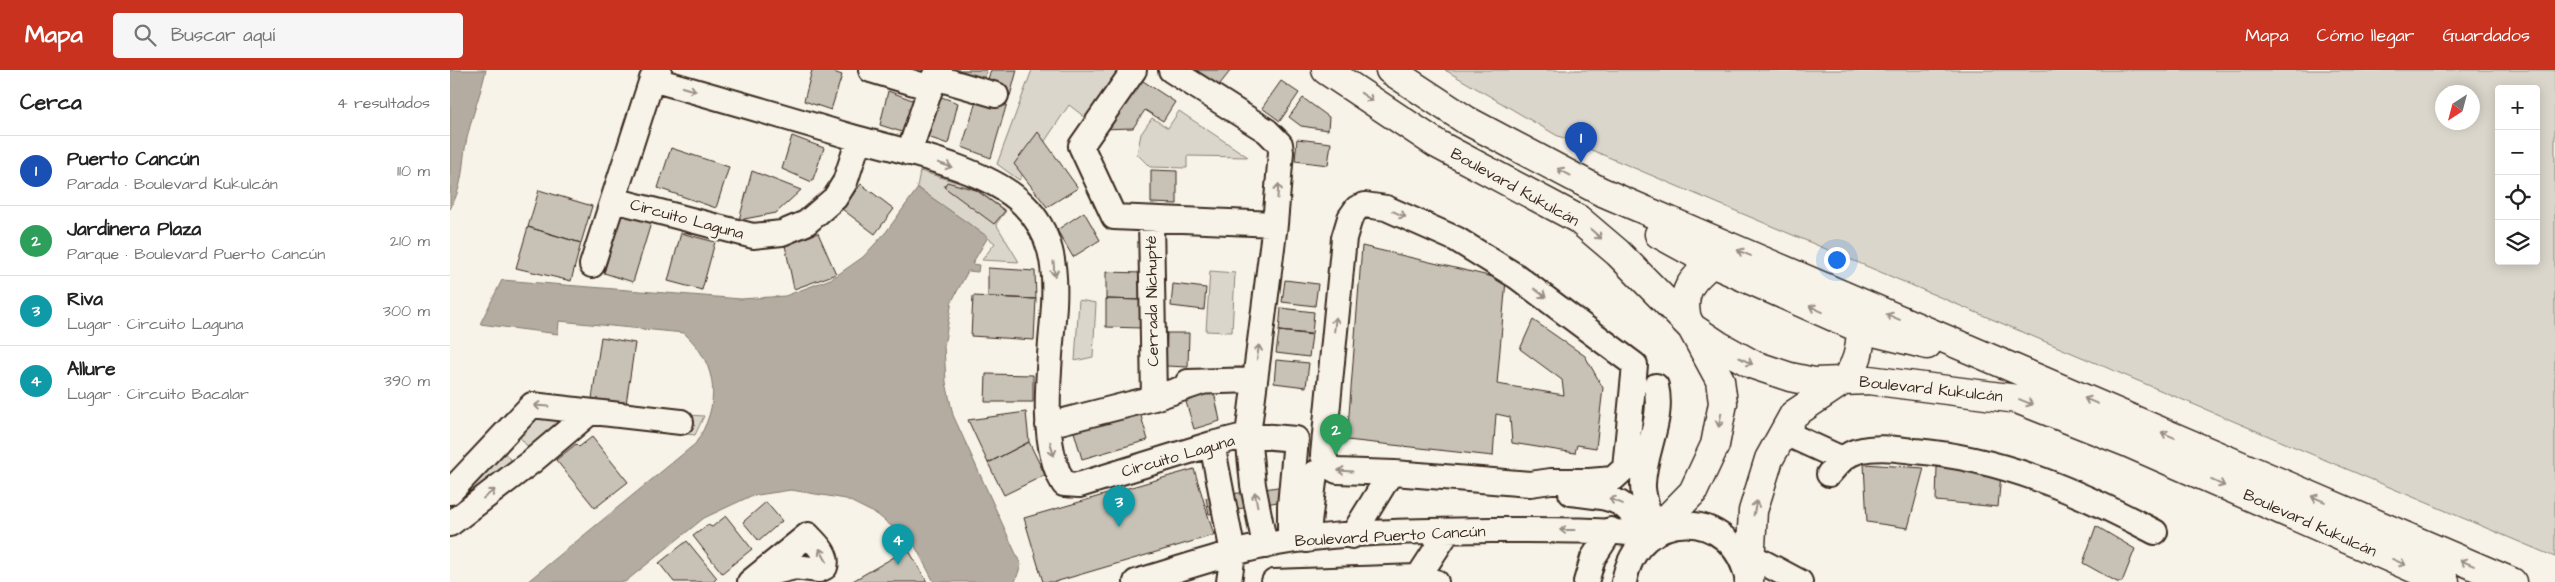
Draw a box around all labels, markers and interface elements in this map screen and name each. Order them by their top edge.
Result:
search box [113,13,463,58]
text: Mapa [25,18,83,52]
icon: search [131,21,159,49]
text: Buscar aquí [171,22,275,49]
text: Mapa [2245,23,2289,48]
text: Cómo llegar [2317,23,2415,48]
text: Guardados [2443,23,2530,48]
one-way arrow [680,85,696,95]
north arrow [2435,85,2480,130]
map controls [2495,85,2540,265]
button: + [2495,85,2540,130]
text: Cerca [20,88,82,117]
text: 4 resultados [337,92,430,114]
one-way arrow [1359,93,1373,103]
pin: 1 [1565,122,1597,163]
button: − [2495,130,2540,175]
street label: Boulevard Kukulcán [1447,142,1583,232]
text: Puerto Cancún [67,146,199,173]
text: 1 [35,160,37,182]
text: 110 m [397,160,430,182]
one-way arrow [937,161,952,170]
one-way arrow [1557,167,1572,176]
text: Parada · Boulevard Kukulcán [67,173,278,195]
button: locate [2495,175,2540,220]
one-way arrow [1273,183,1283,199]
street label: Circuito Laguna [627,193,746,246]
one-way arrow [1391,209,1406,219]
text: Jardinera Plaza [67,216,201,243]
button: layers [2495,220,2540,265]
one-way arrow [1589,229,1602,240]
text: 2 [31,230,41,252]
text: 210 m [390,230,430,252]
street label: Cerrada Nichupté [1140,235,1164,367]
text: Parque · Boulevard Puerto Cancún [67,243,325,265]
your location [1824,247,1850,273]
one-way arrow [1737,248,1752,258]
one-way arrow [1049,261,1058,277]
text: Riva [67,286,103,313]
one-way arrow [1533,288,1546,299]
text: 3 [32,300,40,322]
text: 300 m [383,300,430,322]
one-way arrow [1809,303,1824,313]
one-way arrow [1886,311,1901,321]
text: Lugar · Circuito Laguna [67,313,243,335]
one-way arrow [1331,316,1340,332]
one-way arrow [1253,345,1263,361]
text: Allure [67,356,116,383]
one-way arrow [1738,357,1753,366]
text: 4 [31,370,41,392]
text: 390 m [384,370,430,392]
street label: Boulevard Kukulcán [1858,371,2004,407]
text: Lugar · Circuito Bacalar [67,383,249,405]
one-way arrow [2084,396,2099,406]
one-way arrow [2018,398,2033,407]
one-way arrow [533,401,549,410]
one-way arrow [1714,412,1724,428]
pin: 2 [1320,414,1352,455]
street label: Circuito Laguna [1119,429,1237,484]
one-way arrow [2161,429,2176,438]
one-way arrow [1048,440,1057,456]
one-way arrow [1337,466,1353,476]
one-way arrow [2210,478,2225,488]
street label: Boulevard Kukulcán [2240,484,2380,562]
pin: 3 [1103,486,1135,527]
one-way arrow [482,489,495,500]
one-way arrow [1250,491,1260,507]
one-way arrow [2311,493,2326,503]
one-way arrow [1609,496,1624,506]
one-way arrow [1751,500,1760,516]
street label: Boulevard Puerto Cancún [1294,520,1486,552]
pin: 4 [882,524,914,565]
one-way arrow [1559,525,1576,535]
one-way arrow [817,548,827,562]
one-way arrow [2391,557,2406,567]
one-way arrow [2460,557,2475,567]

